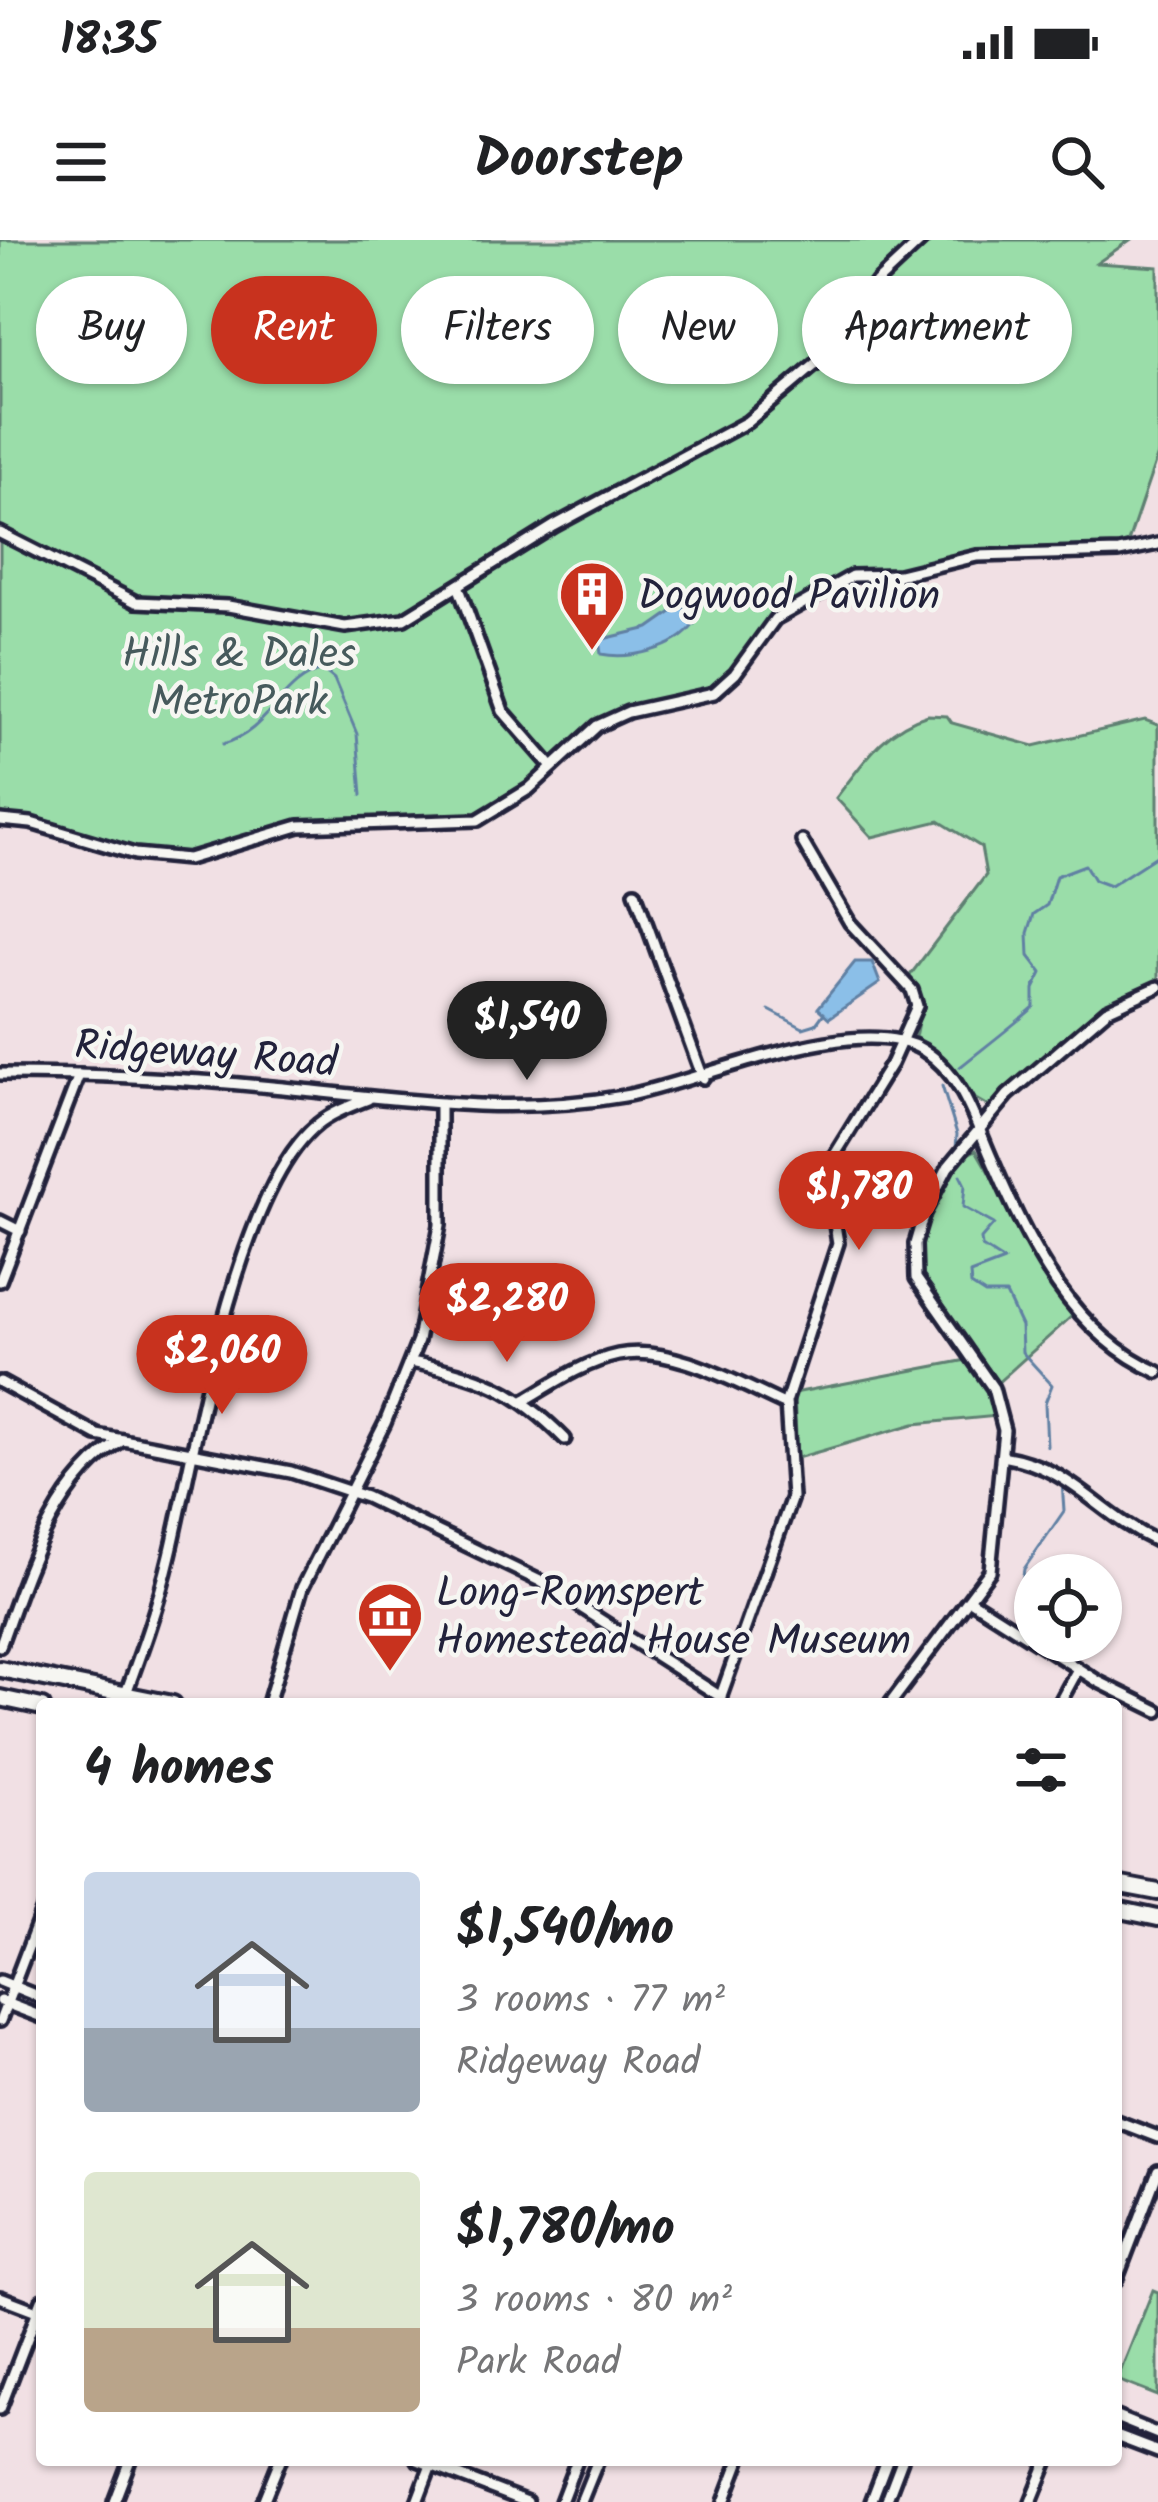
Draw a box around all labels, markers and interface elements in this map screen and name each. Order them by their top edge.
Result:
text: 18:35 [60,6,159,78]
text: Doorstep [474,119,684,205]
icon: menu [48,129,114,195]
icon: search [1044,129,1110,195]
chip: Buy [36,276,187,384]
chip: Rent [211,276,377,384]
chip: Filters [401,276,594,384]
chip: New [618,276,778,384]
chip: Apartment [802,276,1072,384]
building icon: Dogwood Pavilion [557,559,627,653]
place label: Dogwood Pavilion [638,564,940,631]
park label: Hills & Dales MetroPark [122,622,356,737]
pin: $1,540 [429,981,625,1083]
text: $1,540 [474,989,580,1051]
street label: Ridgeway Road [72,1013,340,1098]
pin: $1,780 [761,1151,957,1253]
text: $1,780 [806,1159,912,1221]
pin: $2,280 [409,1263,605,1365]
text: $2,280 [446,1271,568,1333]
pin: $2,060 [124,1315,320,1417]
text: $2,060 [163,1323,281,1385]
map controls [1014,1554,1122,1662]
button: locate [1014,1554,1122,1662]
place label: Long-Romspert Homestead House Museum [436,1561,911,1676]
museum icon: Long-Romspert Homestead House Museum [355,1580,425,1674]
text: 4 homes [84,1730,274,1811]
icon: filters [1008,1737,1074,1803]
text: $1,540/mo [456,1890,674,1971]
icon: home [180,1920,324,2064]
text: 3 rooms · 77 m² [456,1971,725,2033]
text: Ridgeway Road [456,2033,700,2095]
text: $1,780/mo [456,2190,675,2271]
icon: home [180,2220,324,2364]
text: 3 rooms · 80 m² [456,2271,732,2333]
text: Park Road [456,2333,621,2395]

